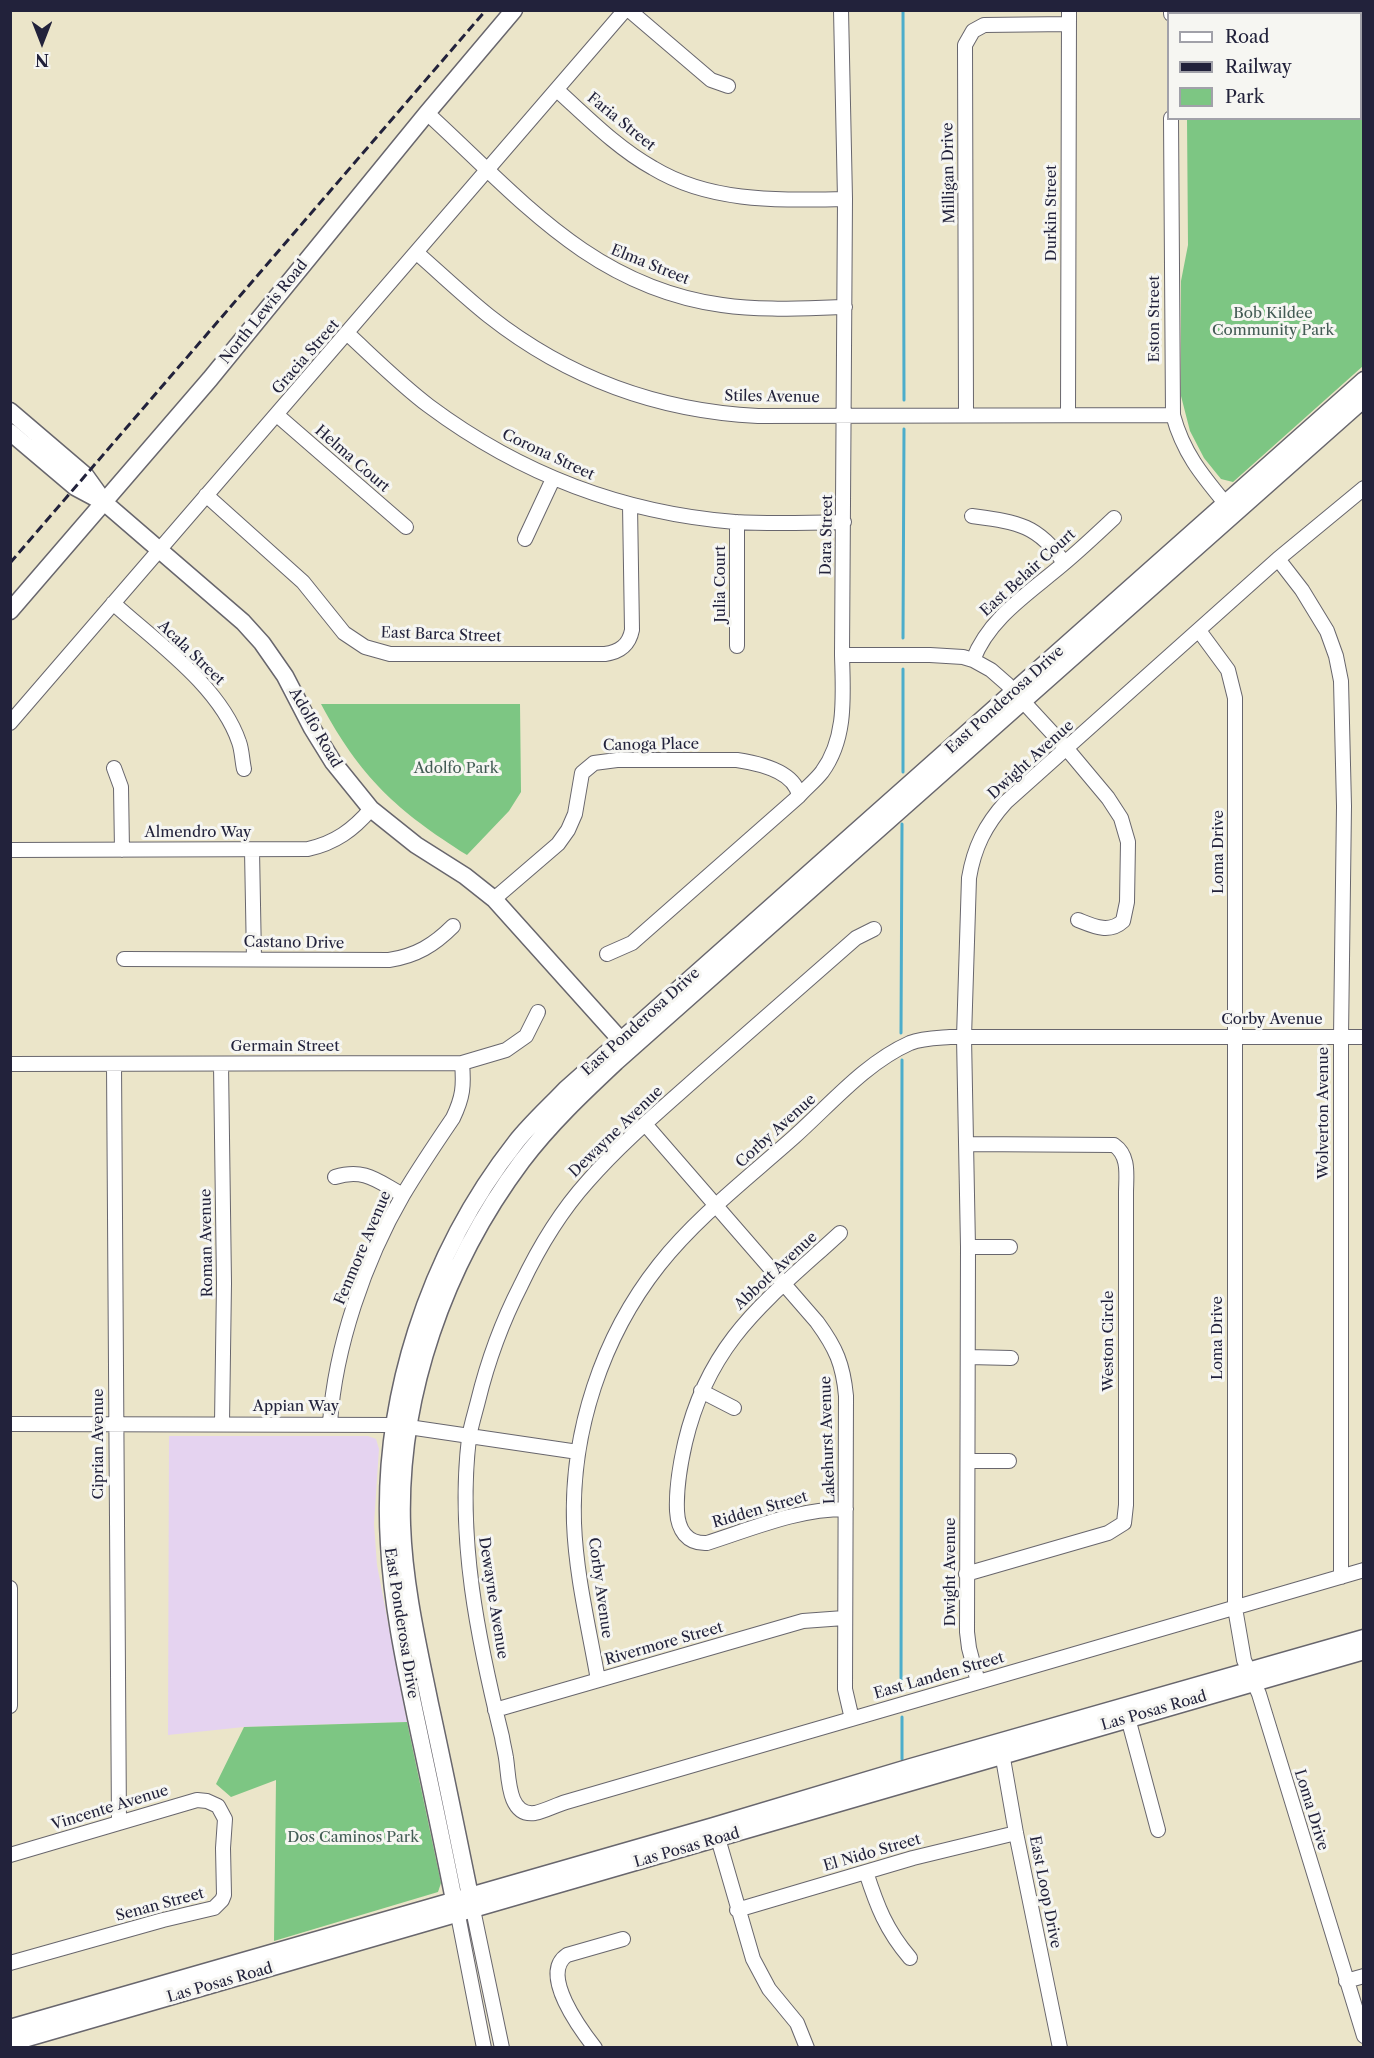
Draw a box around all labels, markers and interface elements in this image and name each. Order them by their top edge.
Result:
north arrow [12,12,72,72]
legend [1167,12,1362,120]
text: Road [1225,26,1270,48]
text: N [35,50,49,70]
text: Railway [1225,56,1292,78]
text: Park [1225,86,1264,108]
street label: Faria Street [583,89,659,155]
street label: Milligan Drive [939,122,959,224]
street label: Durkin Street [1043,165,1061,261]
street label: Elma Street [608,241,692,289]
street label: North Lewis Road [216,256,312,368]
street label: Eston Street [1146,275,1164,363]
park label: Bob Kildee Community Park [1212,305,1334,340]
street label: Gracia Street [269,316,343,398]
street label: Stiles Avenue [724,387,820,407]
street label: Helma Court [311,422,393,496]
street label: Corona Street [499,426,597,484]
street label: Dara Street [817,494,837,576]
street label: East Belair Court [977,526,1079,620]
street label: Julia Court [712,546,730,622]
street label: Acala Street [154,617,228,689]
street label: East Barca Street [380,624,502,646]
street label: East Ponderosa Drive [942,642,1068,758]
street label: Adolfo Road [285,685,345,771]
street label: Dwight Avenue [984,717,1078,803]
street label: Canoga Place [603,735,699,755]
park label: Adolfo Park [414,760,498,778]
street label: Loma Drive [1210,810,1228,894]
street label: Almendro Way [145,824,251,842]
street label: Castano Drive [244,933,344,953]
street label: East Ponderosa Drive [578,964,704,1080]
street label: Corby Avenue [1221,1011,1323,1029]
street label: Germain Street [230,1038,340,1056]
street label: Wolverton Avenue [1315,1047,1333,1179]
street label: Dewayne Avenue [565,1083,667,1181]
street label: Corby Avenue [732,1090,820,1172]
street label: Fenmore Avenue [331,1188,395,1308]
street label: Roman Avenue [197,1189,217,1297]
street label: Abbott Avenue [731,1228,821,1314]
street label: Weston Circle [1100,1291,1118,1391]
street label: Loma Drive [1209,1296,1227,1380]
street label: Lakehurst Avenue [817,1376,839,1504]
street label: Ciprian Avenue [90,1389,108,1499]
street label: Appian Way [253,1398,339,1416]
street label: Ridden Street [710,1488,810,1532]
street label: Dwight Avenue [942,1517,960,1627]
street label: Dewayne Avenue [474,1536,512,1660]
street label: Corby Avenue [584,1537,616,1639]
street label: East Ponderosa Drive [380,1546,422,1700]
street label: Rivermore Street [603,1619,725,1669]
street label: East Landen Street [872,1649,1006,1703]
street label: Las Posas Road [1099,1687,1209,1735]
street label: Loma Drive [1290,1767,1332,1853]
street label: Vincente Avenue [49,1782,171,1834]
street label: Las Posas Road [632,1824,742,1872]
park label: Dos Caminos Park [287,1829,419,1847]
street label: El Nido Street [821,1831,923,1875]
street label: East Loop Drive [1025,1834,1065,1950]
street label: Senan Street [114,1885,206,1925]
street label: Las Posas Road [165,1959,275,2007]

